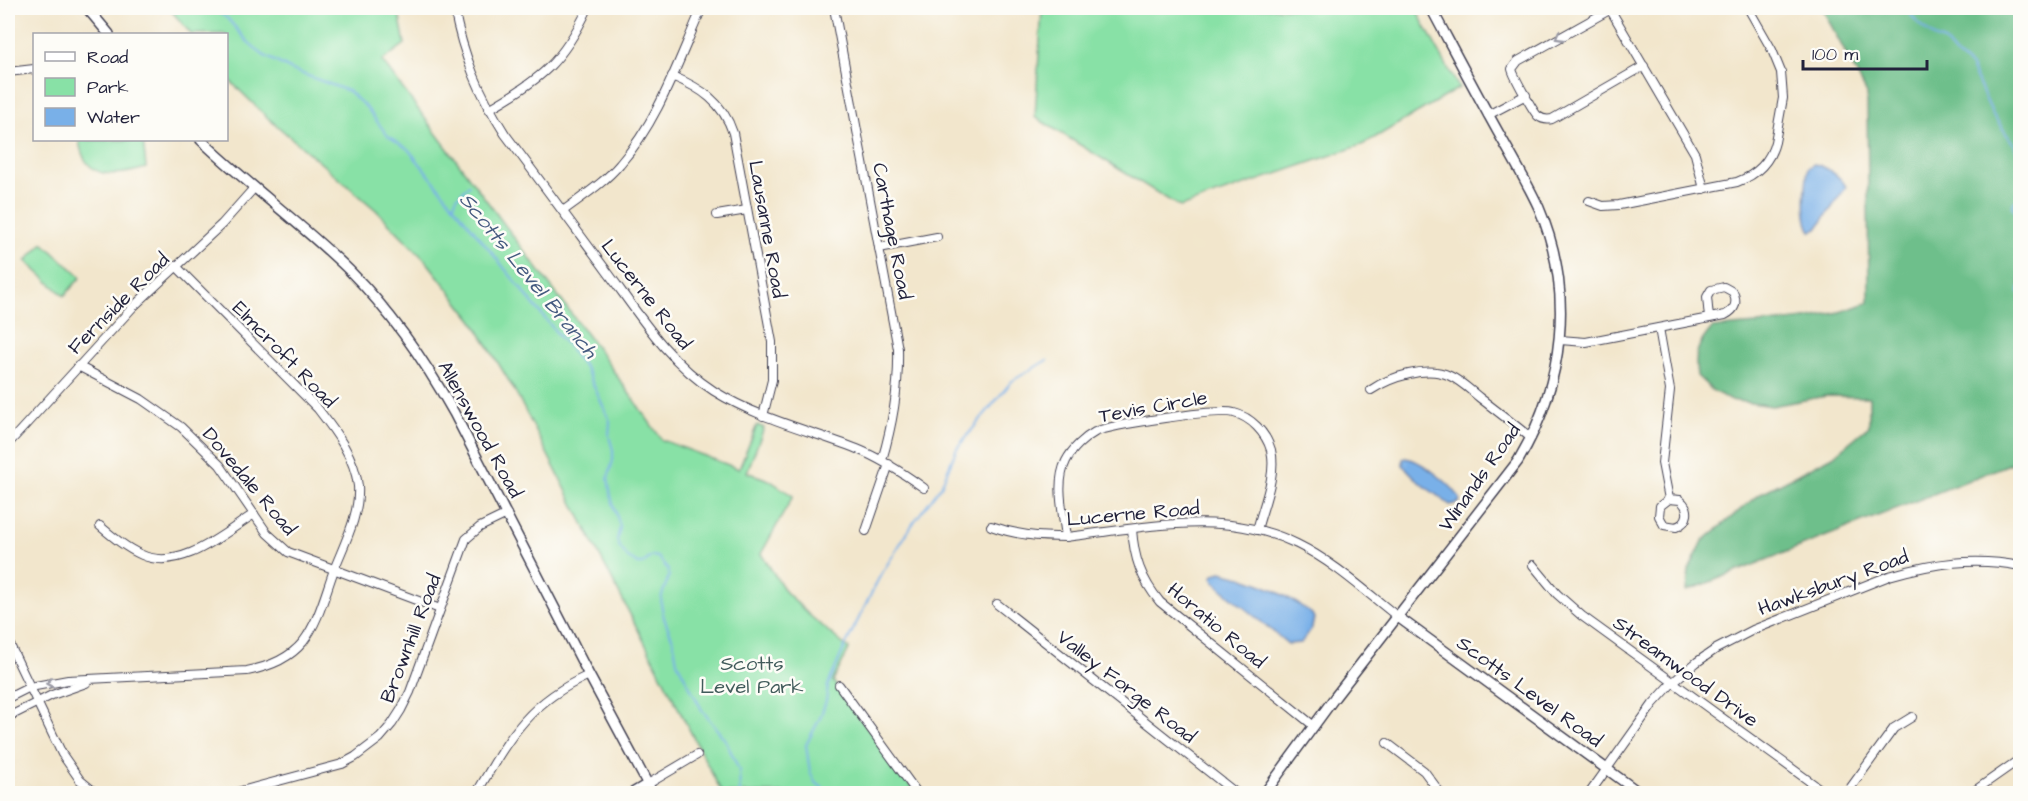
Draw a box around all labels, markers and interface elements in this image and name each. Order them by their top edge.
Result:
one-way arrow [1555,30,1565,41]
legend [33,33,228,141]
scale bar [1803,33,1928,71]
text: 100 m [1812,42,1858,67]
text: Road [87,45,128,70]
text: Park [87,75,129,100]
text: Water [87,105,140,130]
street label: Lausanne Road [741,158,793,300]
street label: Carthage Road [864,160,919,302]
water label: Scotts Level Branch [453,186,606,366]
street label: Lucerne Road [594,233,698,356]
street label: Fernside Road [62,247,176,361]
street label: Elmcroft Road [226,295,343,415]
street label: Allenswood Road [431,356,529,503]
street label: Tevis Circle [1097,384,1210,430]
street label: Winands Road [1432,418,1527,537]
street label: Dovedale Road [196,421,303,542]
street label: Lucerne Road [1065,494,1201,534]
street label: Hawksbury Road [1754,543,1913,624]
street label: Brownhill Road [374,570,448,707]
street label: Horatio Road [1161,576,1272,675]
street label: Streamwood Drive [1607,609,1764,734]
street label: Valley Forge Road [1050,623,1202,751]
street label: Scotts Level Road [1451,629,1608,754]
park label: Scotts Level Park [700,650,804,701]
one-way arrow [45,676,55,689]

